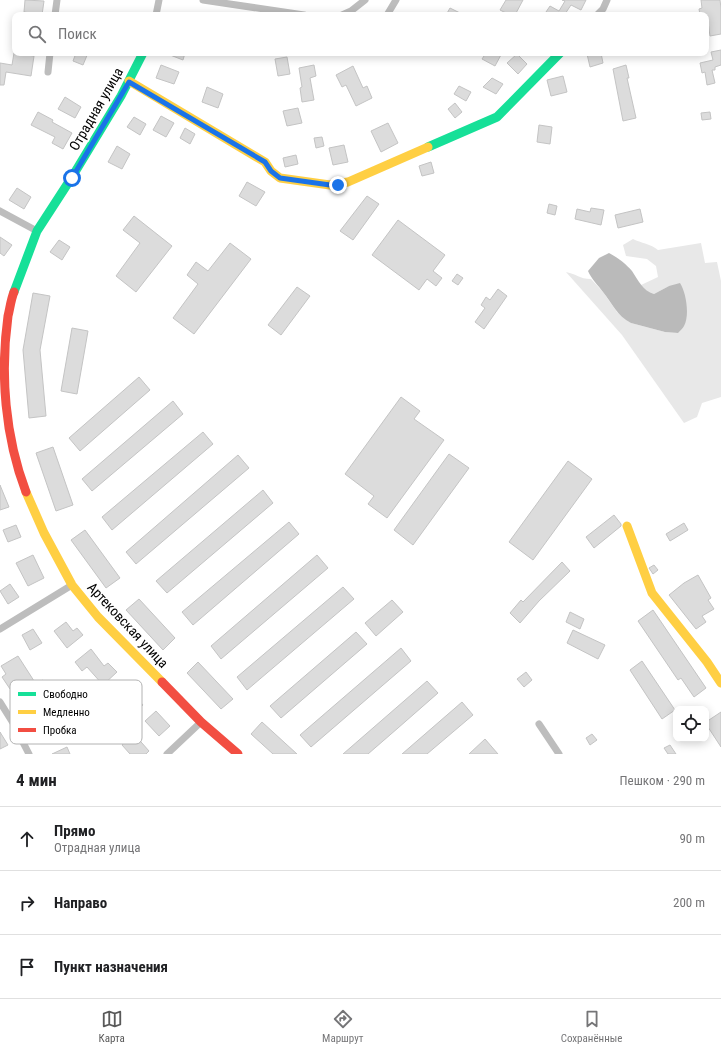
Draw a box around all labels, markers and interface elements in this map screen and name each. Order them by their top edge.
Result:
search box [12,12,709,56]
icon: search [26,23,48,45]
text: Поиск [58,25,97,43]
street label: Отрадная улица [66,65,126,153]
route start [63,169,81,187]
route end [329,176,347,194]
street label: Артековская улица [84,579,172,671]
legend [10,680,142,744]
text: Свободно [43,688,88,701]
text: Медленно [43,706,90,719]
map controls [673,706,709,742]
button: locate [673,706,709,742]
text: Пробка [43,724,77,737]
text: 4 мин [16,770,57,790]
text: Пешком · 290 m [619,773,705,788]
text: Прямо [54,822,95,840]
icon: ahead [16,828,38,850]
text: 90 m [679,831,705,846]
text: Отрадная улица [54,840,141,855]
icon: right [16,892,38,914]
text: Направо [54,894,107,912]
text: 200 m [673,895,705,910]
icon: arrive [16,956,38,978]
text: Пункт назначения [54,958,168,976]
tab: Карта [99,1008,125,1045]
tab: Маршрут [322,1008,363,1045]
tab: Сохранённые [561,1008,622,1045]

